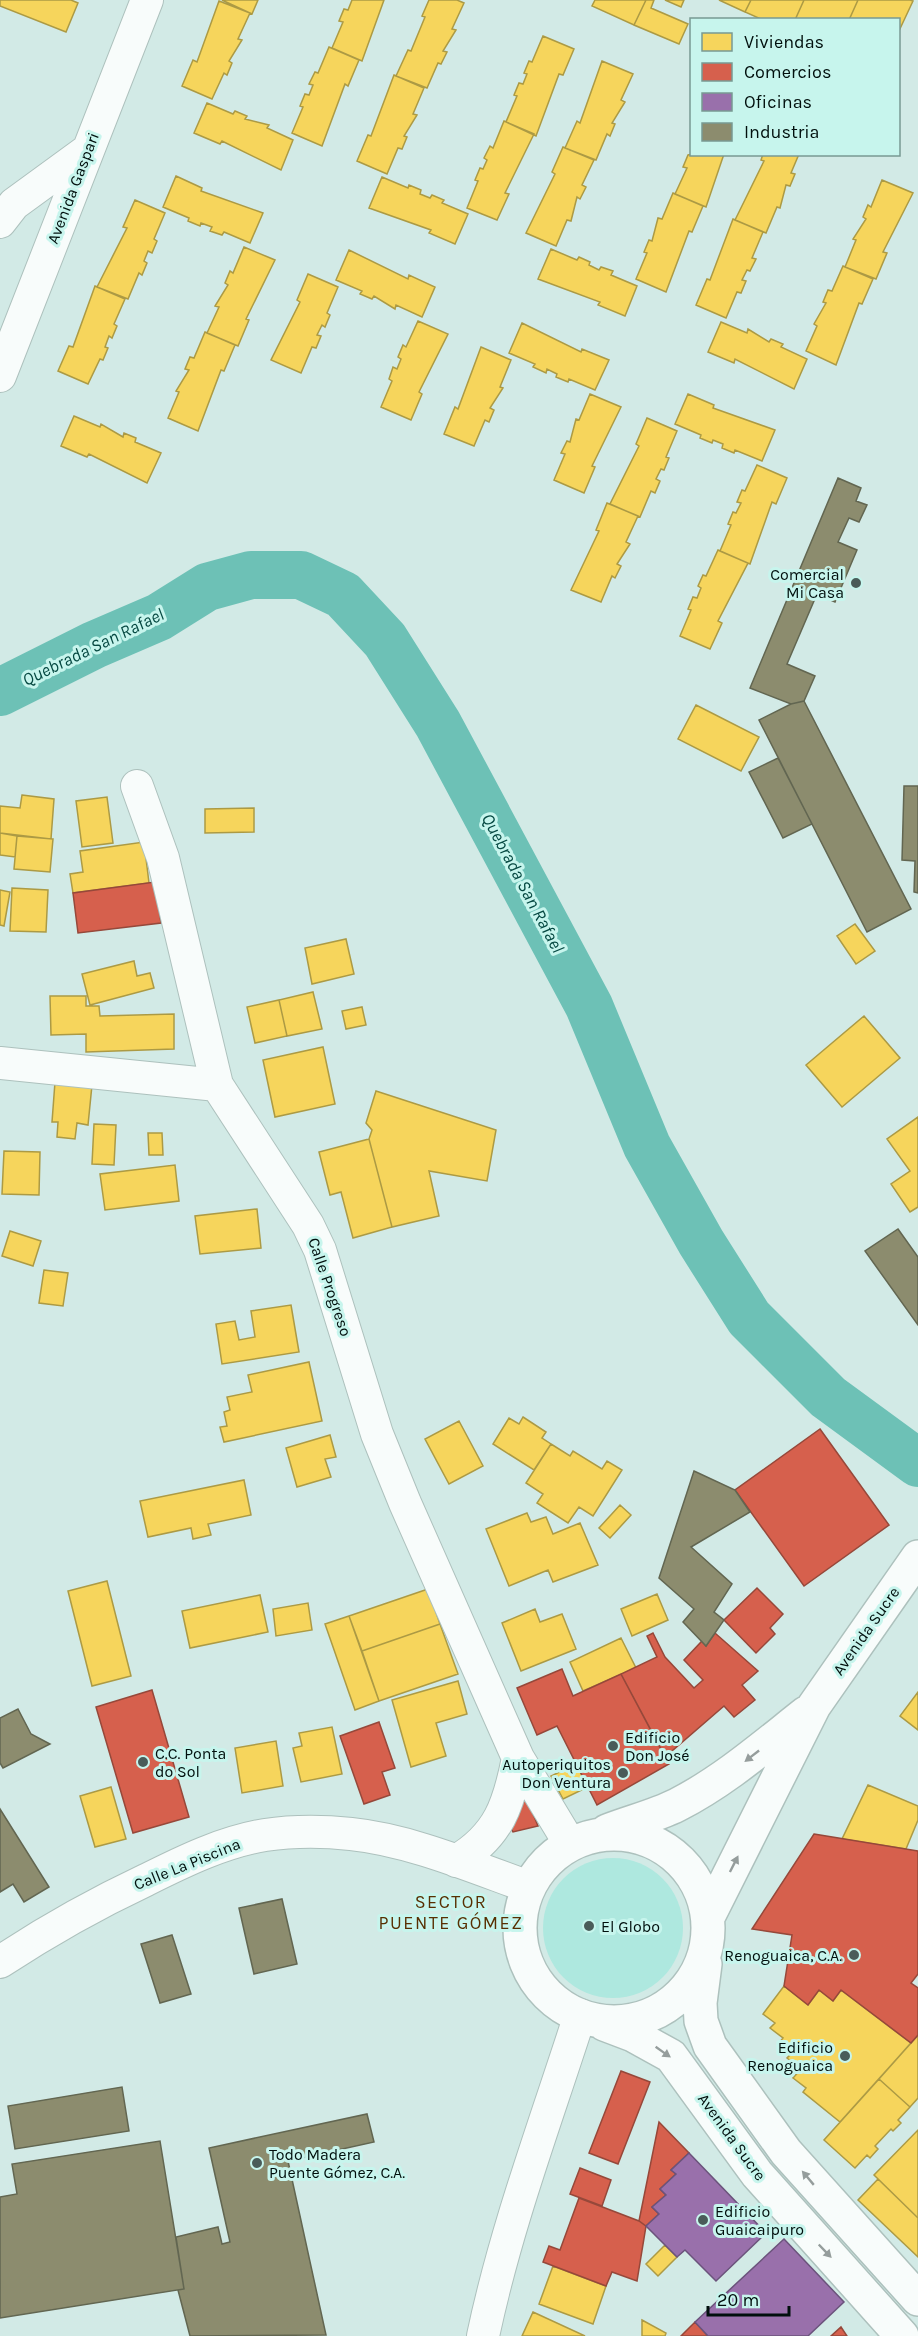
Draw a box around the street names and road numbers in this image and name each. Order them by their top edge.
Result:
street label: Avenida Gaspari [43,130,103,246]
street label: Calle Progreso [304,1235,356,1339]
street label: Avenida Sucre [829,1583,903,1679]
street label: Calle La Piscina [131,1834,243,1894]
street label: Avenida Sucre [694,2090,770,2184]

